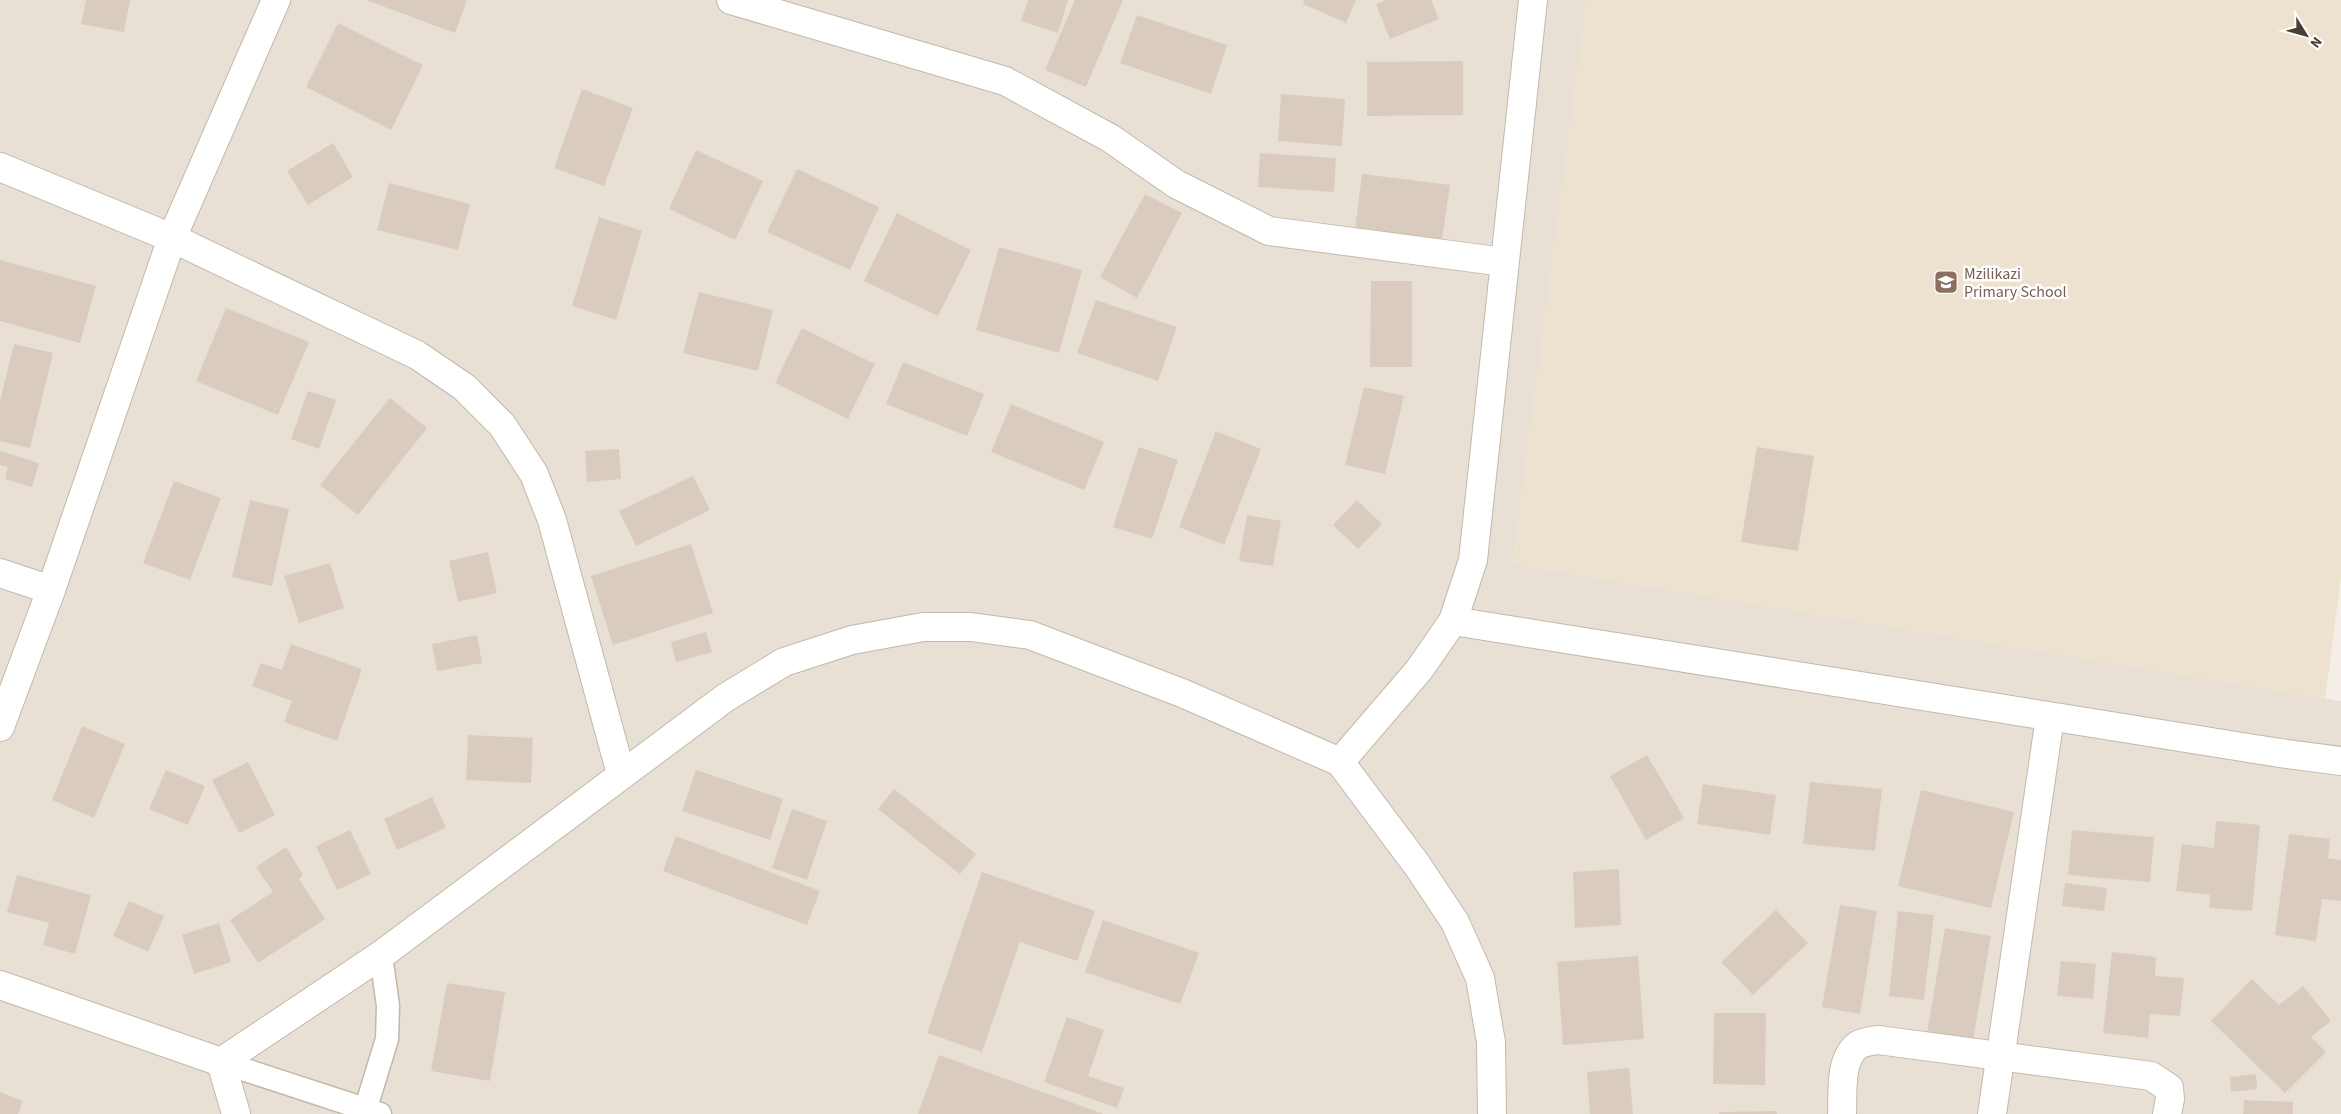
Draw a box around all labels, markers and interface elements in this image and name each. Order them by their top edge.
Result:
north arrow [2281,10,2331,60]
text: N [2305,32,2326,52]
place label: Mzilikazi Primary School [1964,263,2066,303]
school or university icon: Mzilikazi Primary School [1933,269,1959,295]

